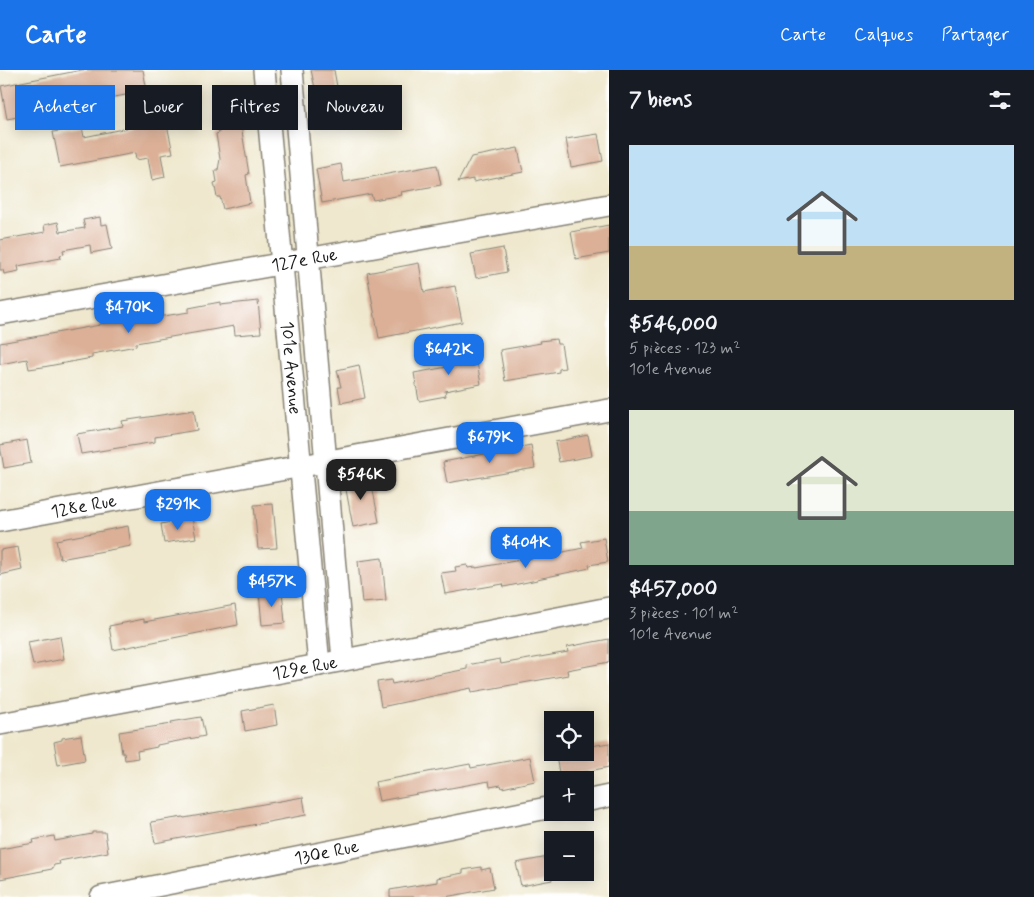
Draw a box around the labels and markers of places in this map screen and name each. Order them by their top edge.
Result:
pin: $470K [94,292,164,334]
pin: $642K [414,334,484,376]
pin: $679K [455,422,525,464]
pin: $546K [326,458,396,501]
pin: $291K [143,488,213,531]
pin: $404K [491,526,561,569]
pin: $457K [237,566,307,608]

